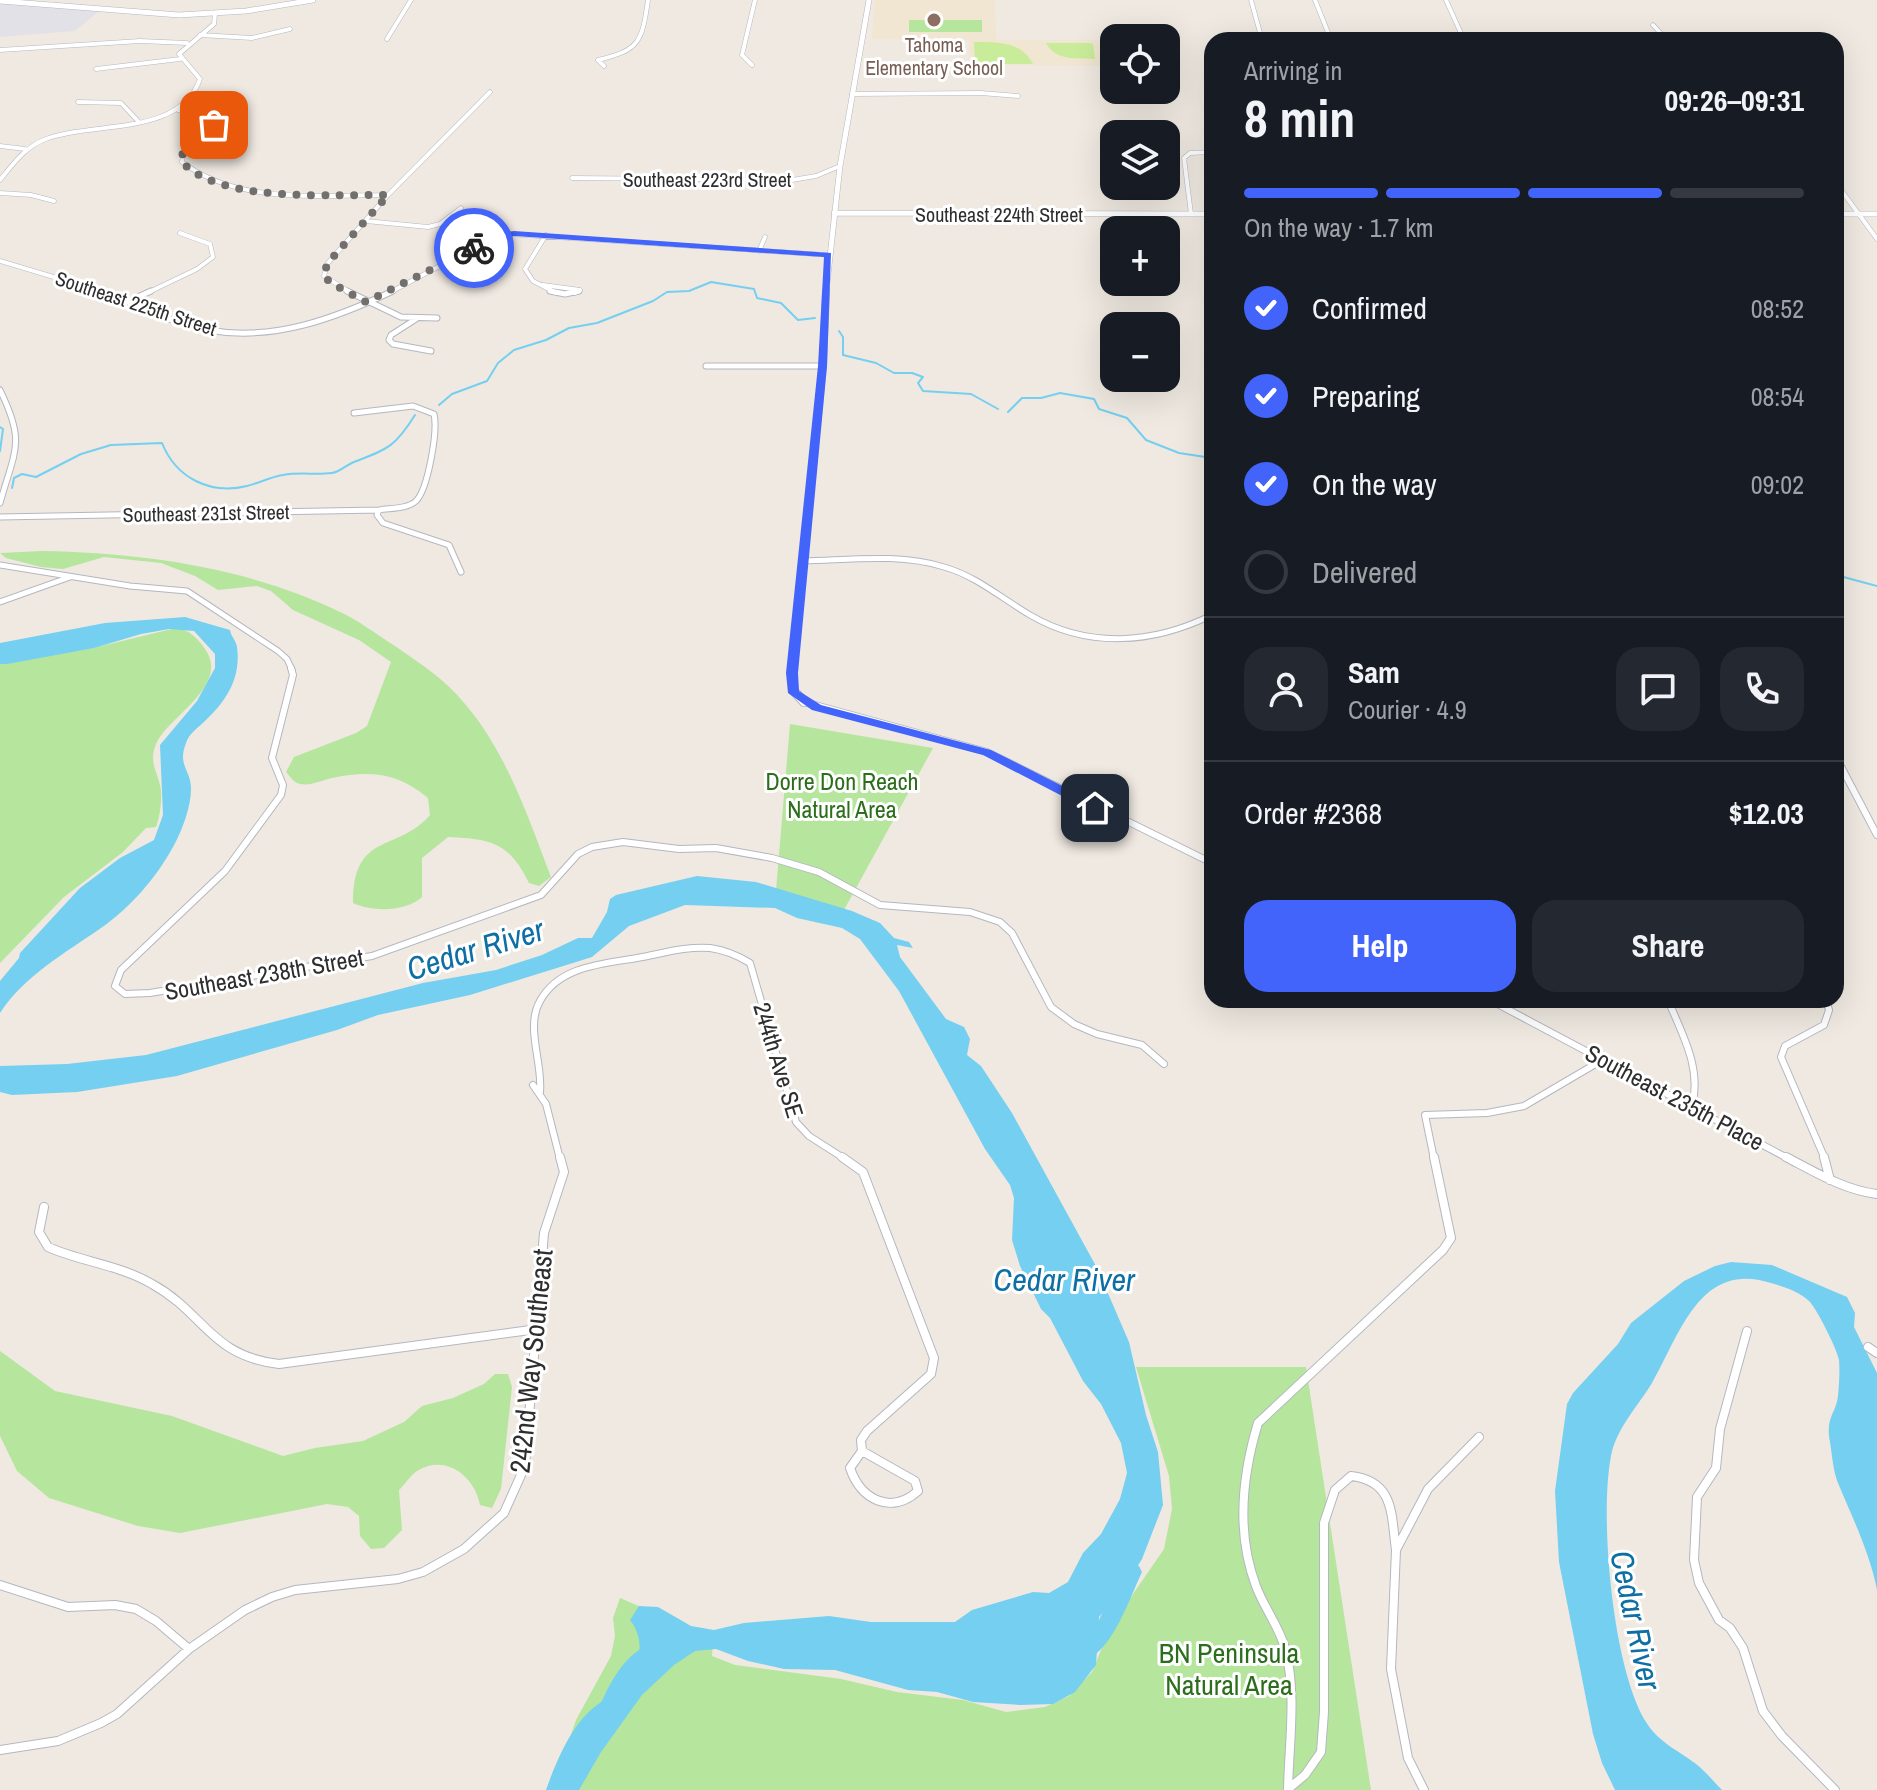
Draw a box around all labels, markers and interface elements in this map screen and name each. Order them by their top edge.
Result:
marker: Tahoma Elementary School [925,11,943,29]
map controls [1100,24,1180,392]
button: locate [1100,24,1180,104]
place label: Tahoma Elementary School [865,31,1003,81]
text: Arriving in [1244,53,1342,88]
text: 09:26–09:31 [1665,80,1804,120]
text: 8 min [1244,83,1355,153]
pin [180,91,248,159]
icon: bag [192,103,236,147]
button: layers [1100,120,1180,200]
street label: Southeast 223rd Street [623,166,792,193]
street label: Southeast 224th Street [915,201,1083,228]
courier [434,208,514,288]
text: On the way · 1.7 km [1244,210,1434,245]
button: + [1100,216,1180,296]
icon: bike [452,226,496,270]
street label: Southeast 225th Street [52,264,220,342]
icon: check [1244,286,1288,330]
text: Confirmed [1312,288,1427,328]
text: 08:52 [1751,291,1804,326]
button: − [1100,312,1180,392]
icon: check [1244,374,1288,418]
text: Preparing [1312,376,1420,416]
text: 08:54 [1751,379,1804,414]
icon: check [1244,462,1288,506]
text: On the way [1312,464,1436,504]
text: 09:02 [1751,467,1804,502]
street label: Southeast 231st Street [122,498,290,528]
text: Delivered [1312,552,1417,592]
button: person [1244,647,1328,731]
button: chat [1616,647,1700,731]
button: phone [1720,647,1804,731]
text: Sam [1348,652,1400,692]
text: Courier · 4.9 [1348,692,1467,727]
park label: Dorre Don Reach Natural Area [765,765,919,825]
pin [1061,774,1129,842]
icon: home [1073,786,1117,830]
text: Order #2368 [1244,793,1382,833]
text: $12.03 [1729,793,1804,833]
button: Help [1244,900,1516,992]
button: Share [1532,900,1804,992]
water label: Cedar River [401,907,550,990]
street label: Southeast 238th Street [162,941,366,1007]
street label: 244th Ave SE [746,998,812,1122]
street label: Southeast 235th Place [1580,1036,1770,1158]
street label: 242nd Way Southeast [500,1247,562,1475]
water label: Cedar River [993,1258,1136,1301]
water label: Cedar River [1600,1546,1672,1695]
park label: BN Peninsula Natural Area [1159,1634,1299,1704]

